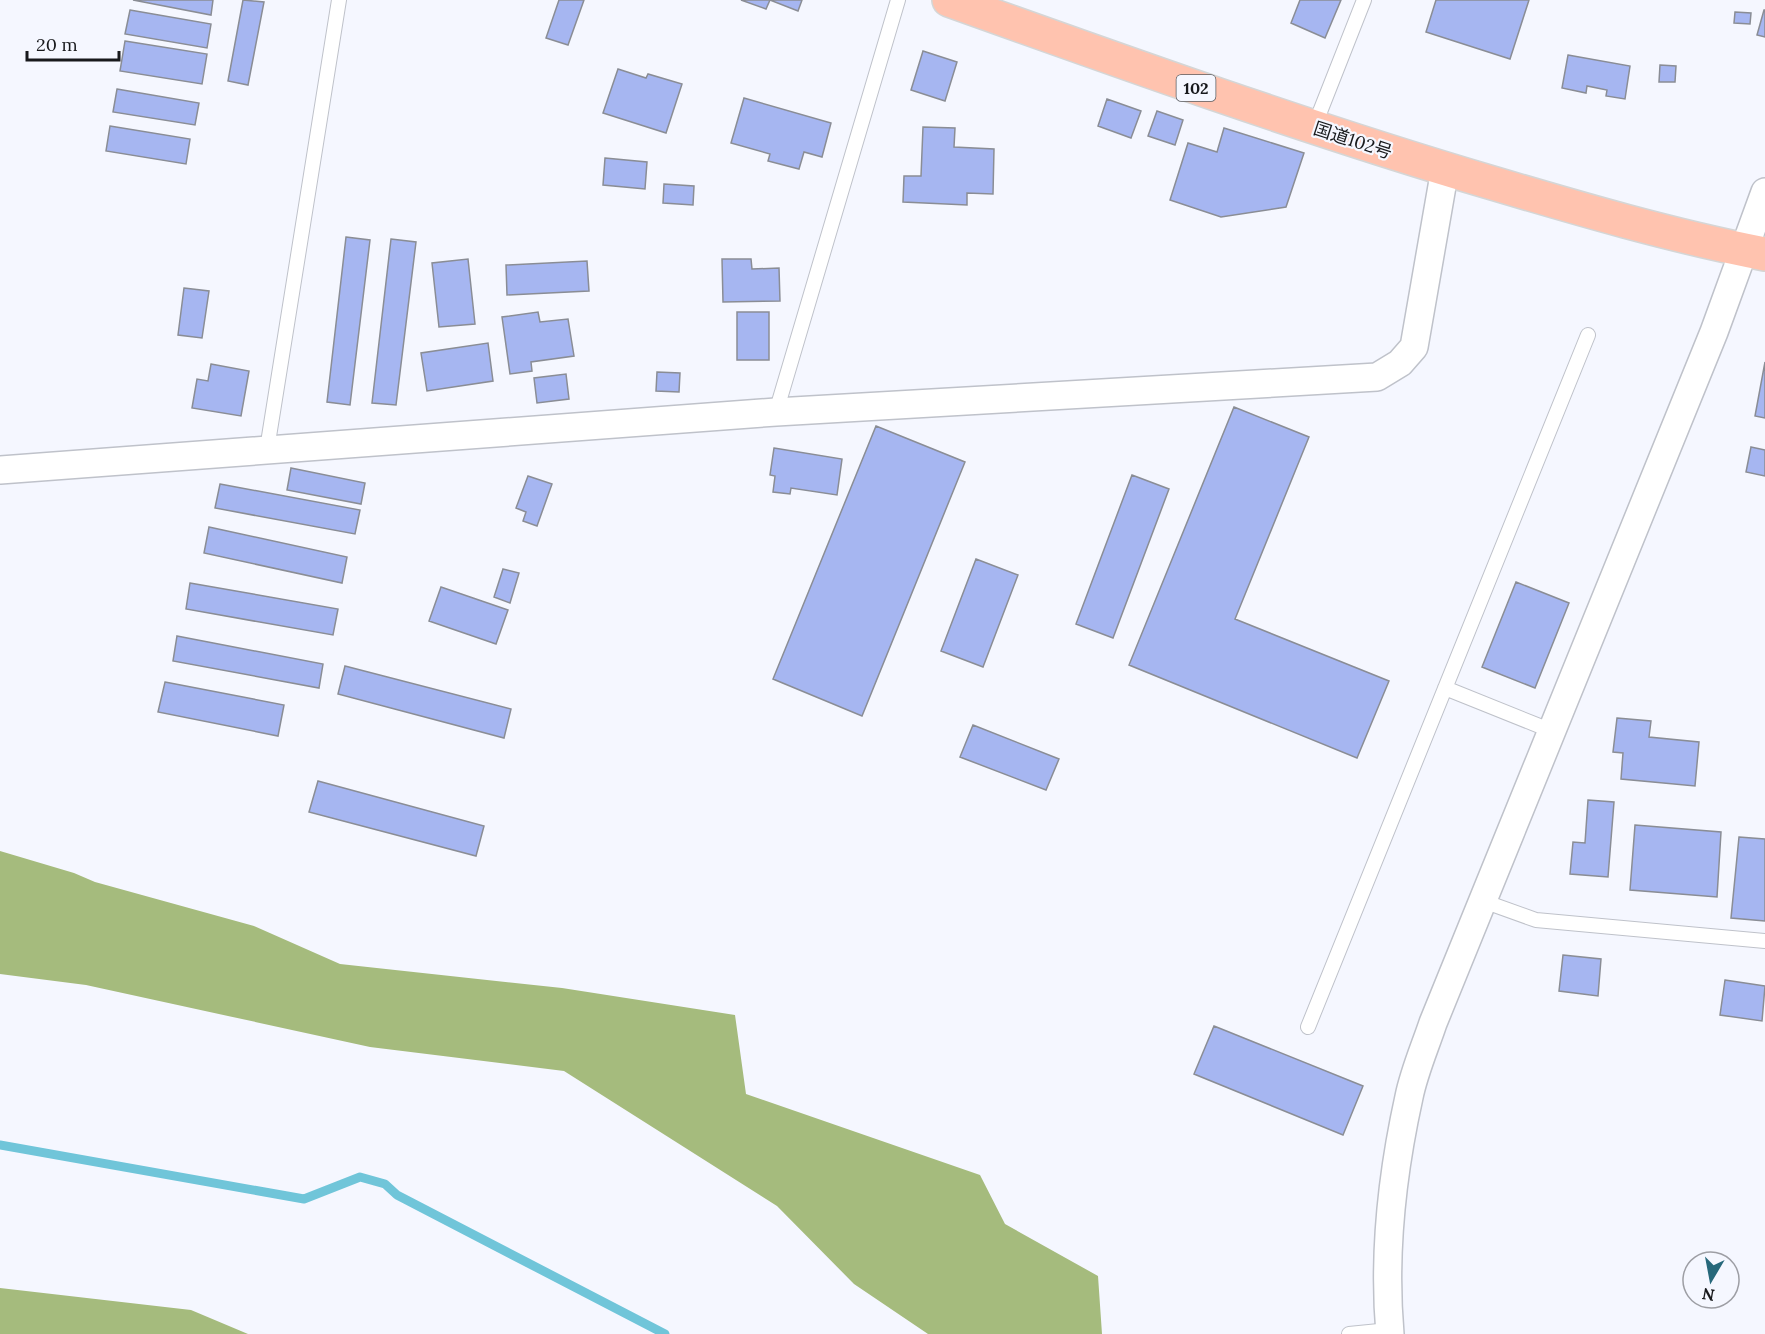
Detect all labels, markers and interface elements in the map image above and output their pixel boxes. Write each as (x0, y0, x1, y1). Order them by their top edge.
scale bar (27, 24, 118, 62)
text: 20 m (36, 33, 78, 56)
road number: 102 (1176, 75, 1216, 101)
street label: 国道102号 (1311, 117, 1395, 163)
north arrow (1681, 1250, 1741, 1310)
text: N (1701, 1284, 1716, 1306)

